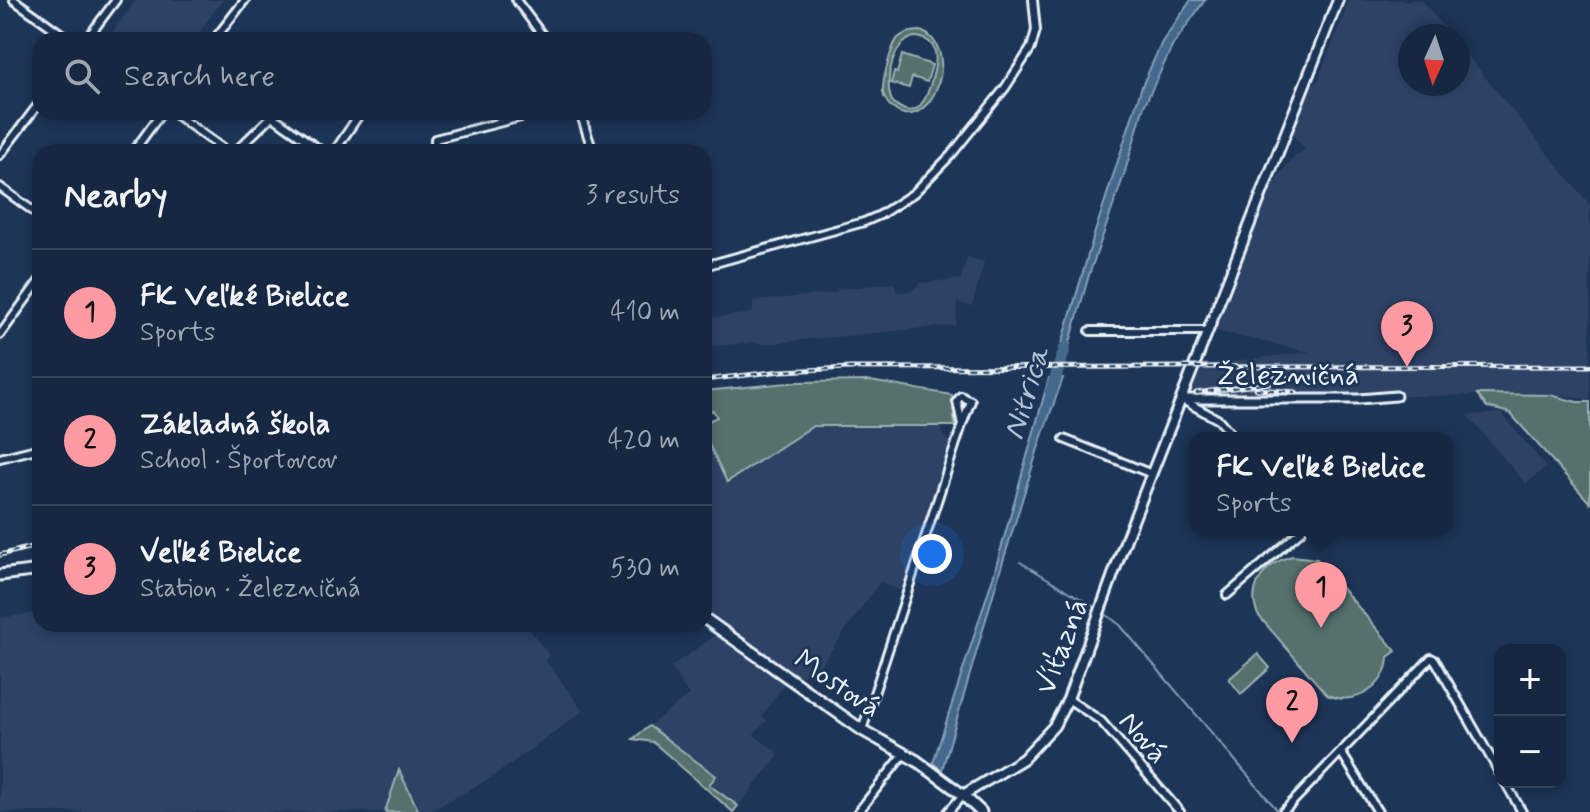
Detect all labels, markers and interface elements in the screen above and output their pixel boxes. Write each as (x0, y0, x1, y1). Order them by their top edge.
north arrow (1398, 24, 1470, 96)
search box (32, 32, 712, 120)
icon: search (60, 54, 104, 98)
text: Search here (124, 57, 275, 96)
text: Nearby (64, 174, 168, 219)
text: 3 results (586, 179, 680, 213)
text: FK Veľké Bielice (140, 277, 349, 316)
text: 1 (84, 296, 96, 330)
text: 410 m (610, 296, 680, 330)
pin: 3 (1381, 301, 1433, 367)
text: Sports (140, 316, 215, 350)
water label: Nitrica (993, 340, 1061, 445)
street label: Železničná (1217, 356, 1359, 395)
text: Základná škola (140, 405, 331, 444)
text: 2 (84, 424, 96, 458)
text: 420 m (608, 424, 680, 458)
popup (1189, 432, 1453, 536)
text: School · Športovcov (140, 444, 338, 478)
text: FK Veľké Bielice (1216, 448, 1426, 487)
text: Sports (1216, 487, 1292, 521)
text: Veľké Bielice (140, 533, 302, 572)
your location (912, 534, 952, 574)
text: 3 (84, 552, 96, 586)
text: 530 m (610, 552, 680, 586)
pin: 1 (1295, 562, 1347, 628)
text: Station · Železničná (140, 572, 361, 606)
street label: Víťazná (1026, 593, 1098, 700)
street label: Mostová (786, 641, 888, 728)
map controls (1494, 644, 1566, 788)
button: + (1494, 644, 1566, 716)
pin: 2 (1266, 677, 1318, 743)
street label: Nová (1109, 703, 1177, 773)
button: − (1494, 716, 1566, 788)

